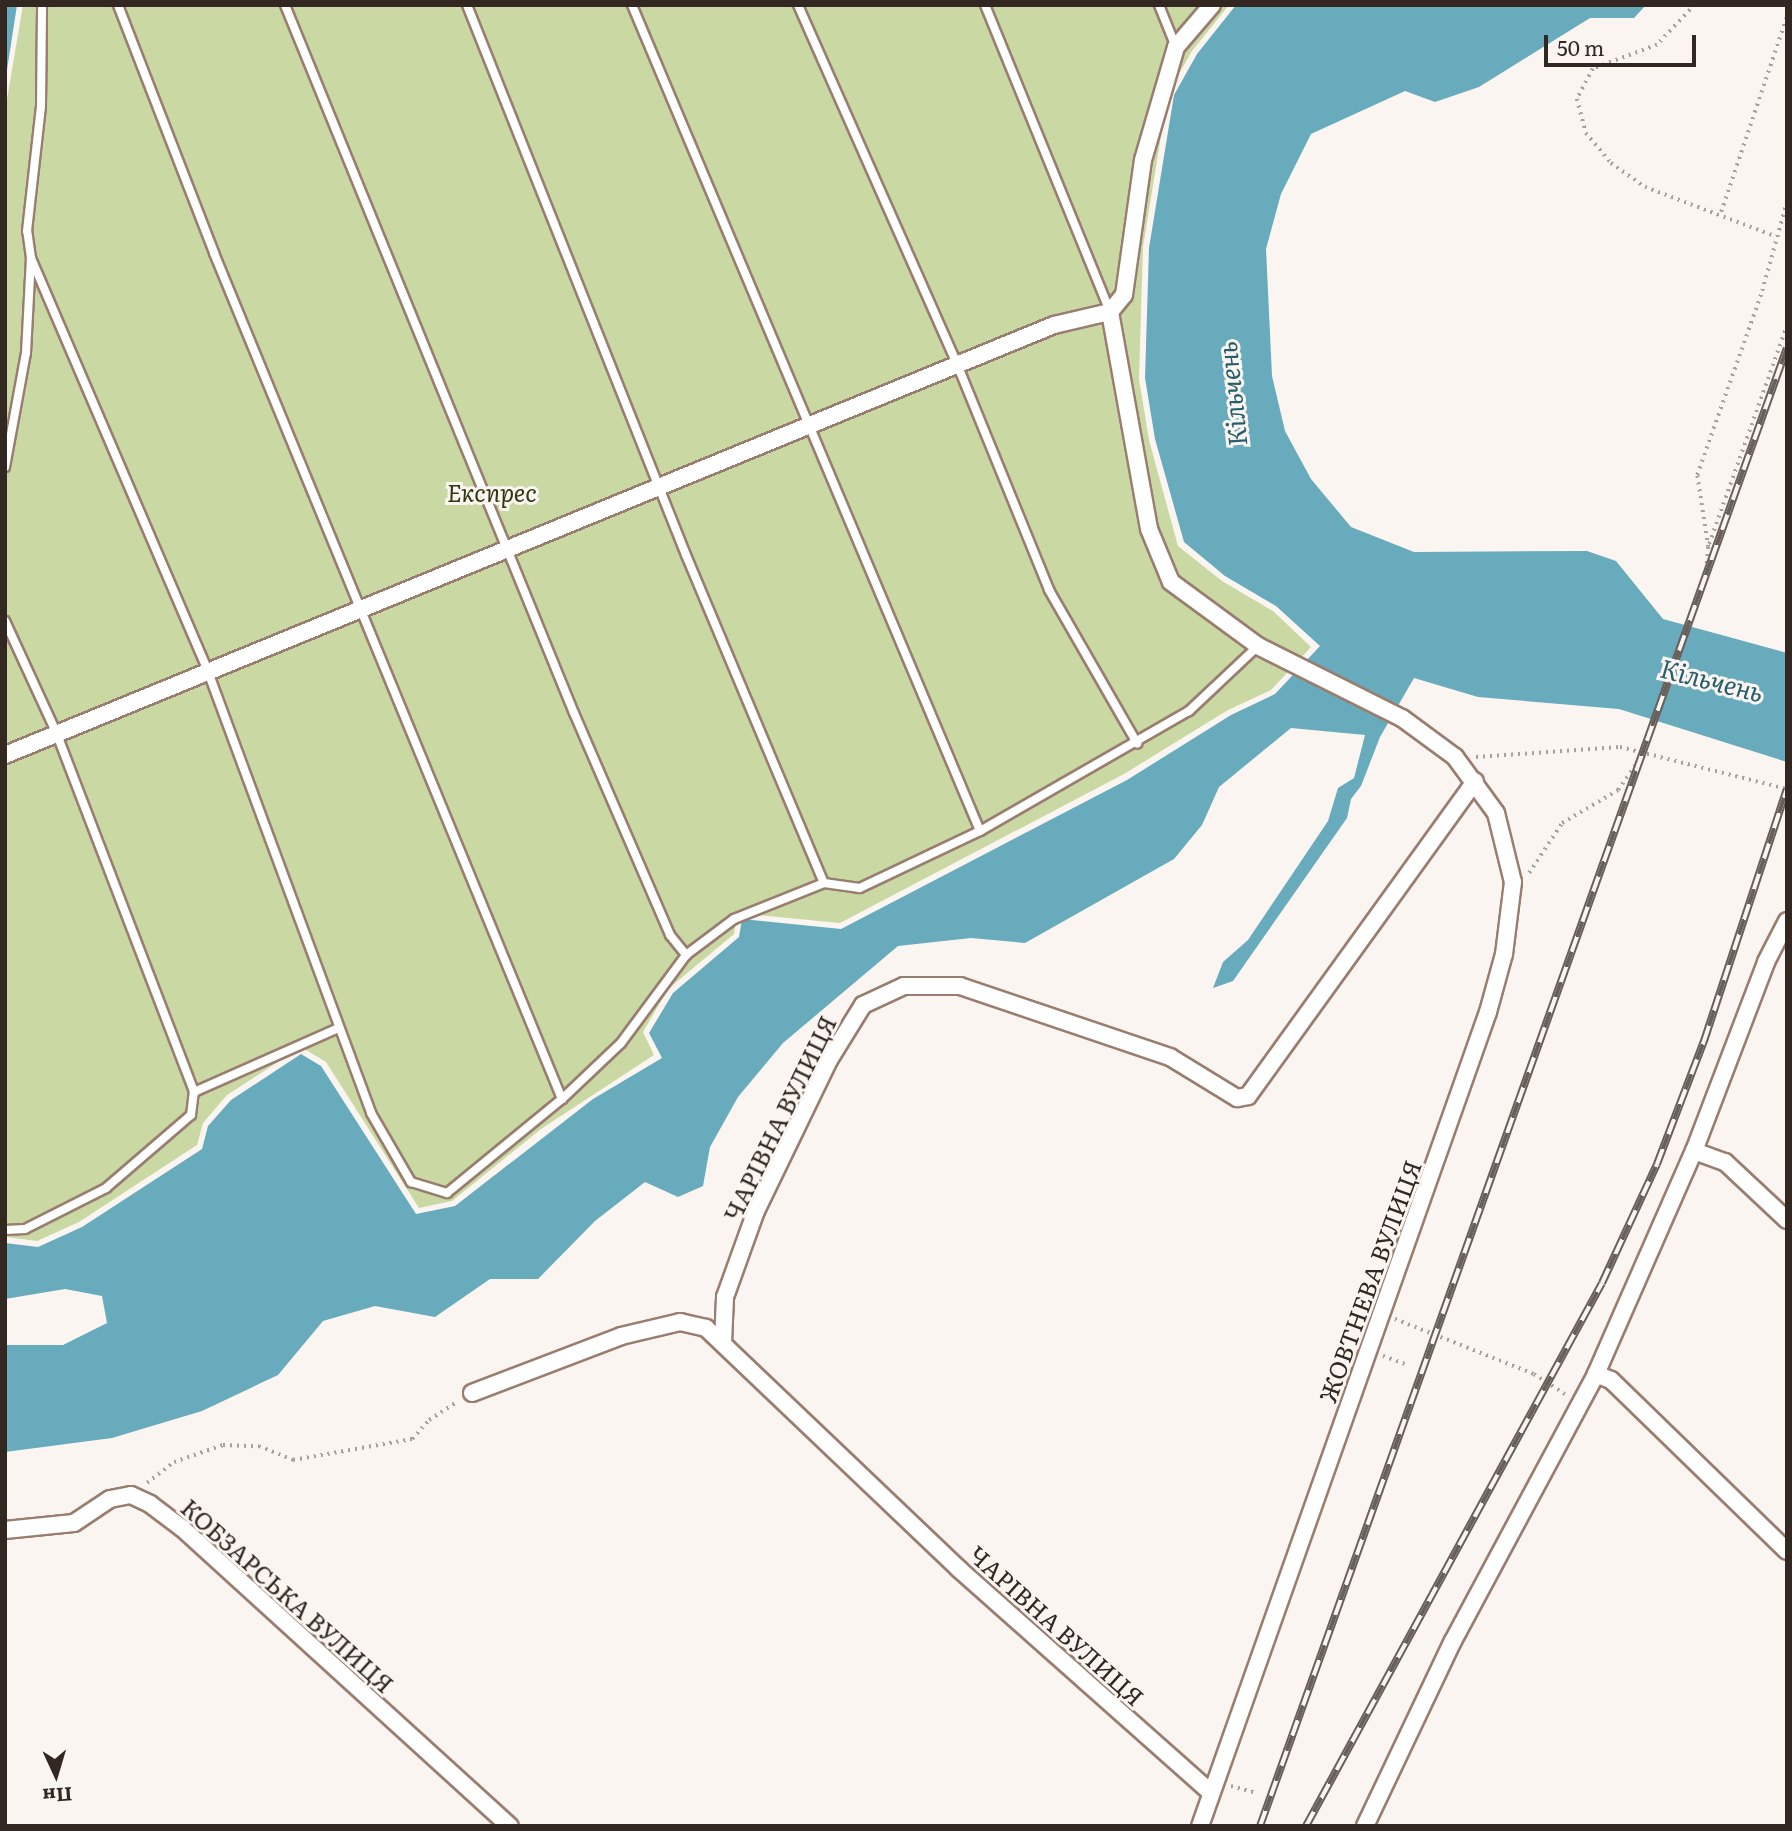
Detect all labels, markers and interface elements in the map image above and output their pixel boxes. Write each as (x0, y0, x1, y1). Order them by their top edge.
scale bar (1547, 21, 1699, 65)
text: 50 m (1557, 31, 1604, 62)
water label: Кільчень (1210, 340, 1252, 448)
park label: Експрес (447, 478, 537, 506)
water label: Кільчень (1657, 651, 1767, 707)
street label: ЧАРІВНА ВУЛИЦЯ (717, 1011, 841, 1225)
street label: ЖОВТНЕВА ВУЛИЦЯ (1312, 1156, 1426, 1406)
street label: КОБЗАРСЬКА ВУЛИЦЯ (176, 1492, 400, 1698)
street label: ЧАРІВНА ВУЛИЦЯ (964, 1539, 1150, 1711)
north arrow (21, 1740, 91, 1810)
text: Пн (42, 1781, 73, 1811)

